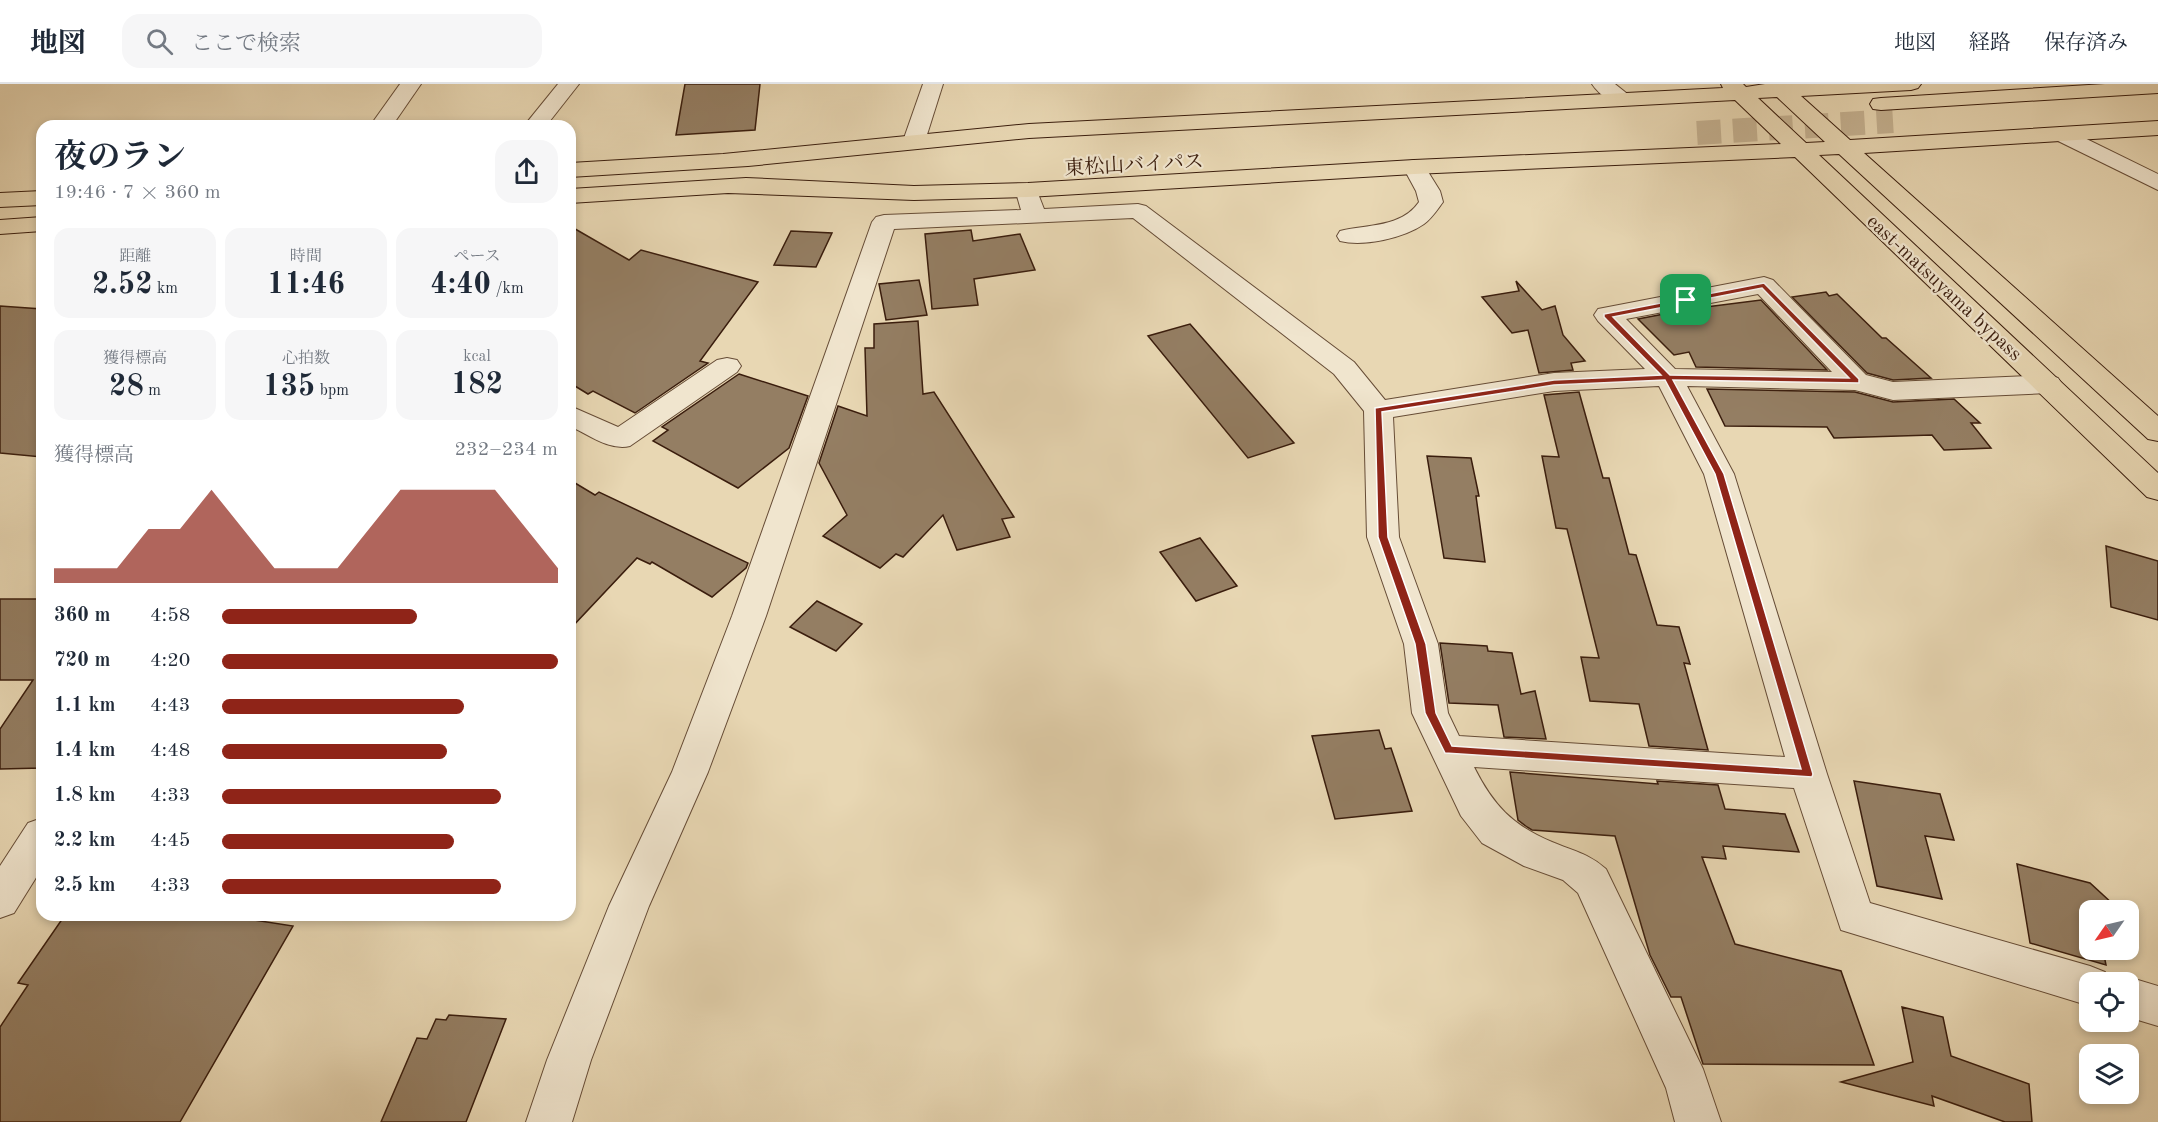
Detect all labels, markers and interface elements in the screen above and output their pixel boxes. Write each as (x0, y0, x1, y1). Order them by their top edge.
search box (122, 14, 542, 68)
icon: search (143, 25, 176, 58)
text: 地図 (30, 31, 86, 59)
text: ここで検索 (191, 33, 301, 55)
text: 地図 (1894, 33, 1936, 54)
text: 経路 (1969, 33, 2011, 54)
text: 保存済み (2044, 33, 2128, 54)
button: share (495, 140, 558, 203)
text: 夜のラン (54, 142, 186, 175)
street label: 東松山バイパス (1064, 150, 1204, 180)
text: 19:46 · 7 × 360 m (54, 183, 221, 203)
street label: east-matsuyama bypass (1862, 212, 2025, 365)
text: 距離 (119, 249, 151, 265)
text: 時間 (290, 249, 322, 265)
text: ペース (453, 249, 501, 265)
text: 2.52 (92, 270, 153, 300)
text: 11:46 (267, 270, 345, 300)
text: 4:40 (430, 270, 491, 300)
pin (1660, 274, 1711, 325)
text: km (153, 281, 178, 297)
text: /km (491, 281, 524, 297)
icon: arrive (1669, 283, 1702, 316)
text: kcal (463, 349, 491, 365)
text: 獲得標高 (103, 351, 167, 367)
text: 心拍数 (282, 351, 330, 367)
text: 182 (451, 370, 503, 400)
text: 28 (109, 372, 144, 402)
text: 135 (263, 372, 315, 402)
text: m (144, 383, 161, 399)
text: bpm (315, 383, 349, 399)
text: 232–234 m (455, 440, 558, 460)
text: 獲得標高 (54, 446, 134, 466)
text: 360 m (54, 606, 110, 626)
text: 4:58 (150, 606, 190, 626)
text: 720 m (54, 651, 110, 671)
text: 4:20 (150, 651, 190, 671)
text: 1.1 km (54, 696, 116, 716)
text: 4:43 (150, 696, 190, 716)
text: 1.4 km (54, 741, 116, 761)
text: 4:48 (150, 741, 190, 761)
text: 1.8 km (54, 786, 116, 806)
text: 4:33 (150, 786, 190, 806)
text: 2.2 km (54, 831, 116, 851)
text: 4:45 (150, 831, 190, 851)
text: 2.5 km (54, 876, 116, 896)
text: 4:33 (150, 876, 190, 896)
north arrow (2079, 900, 2139, 960)
map controls (2079, 900, 2139, 1104)
button: locate (2079, 972, 2139, 1032)
button: layers (2079, 1044, 2139, 1104)

